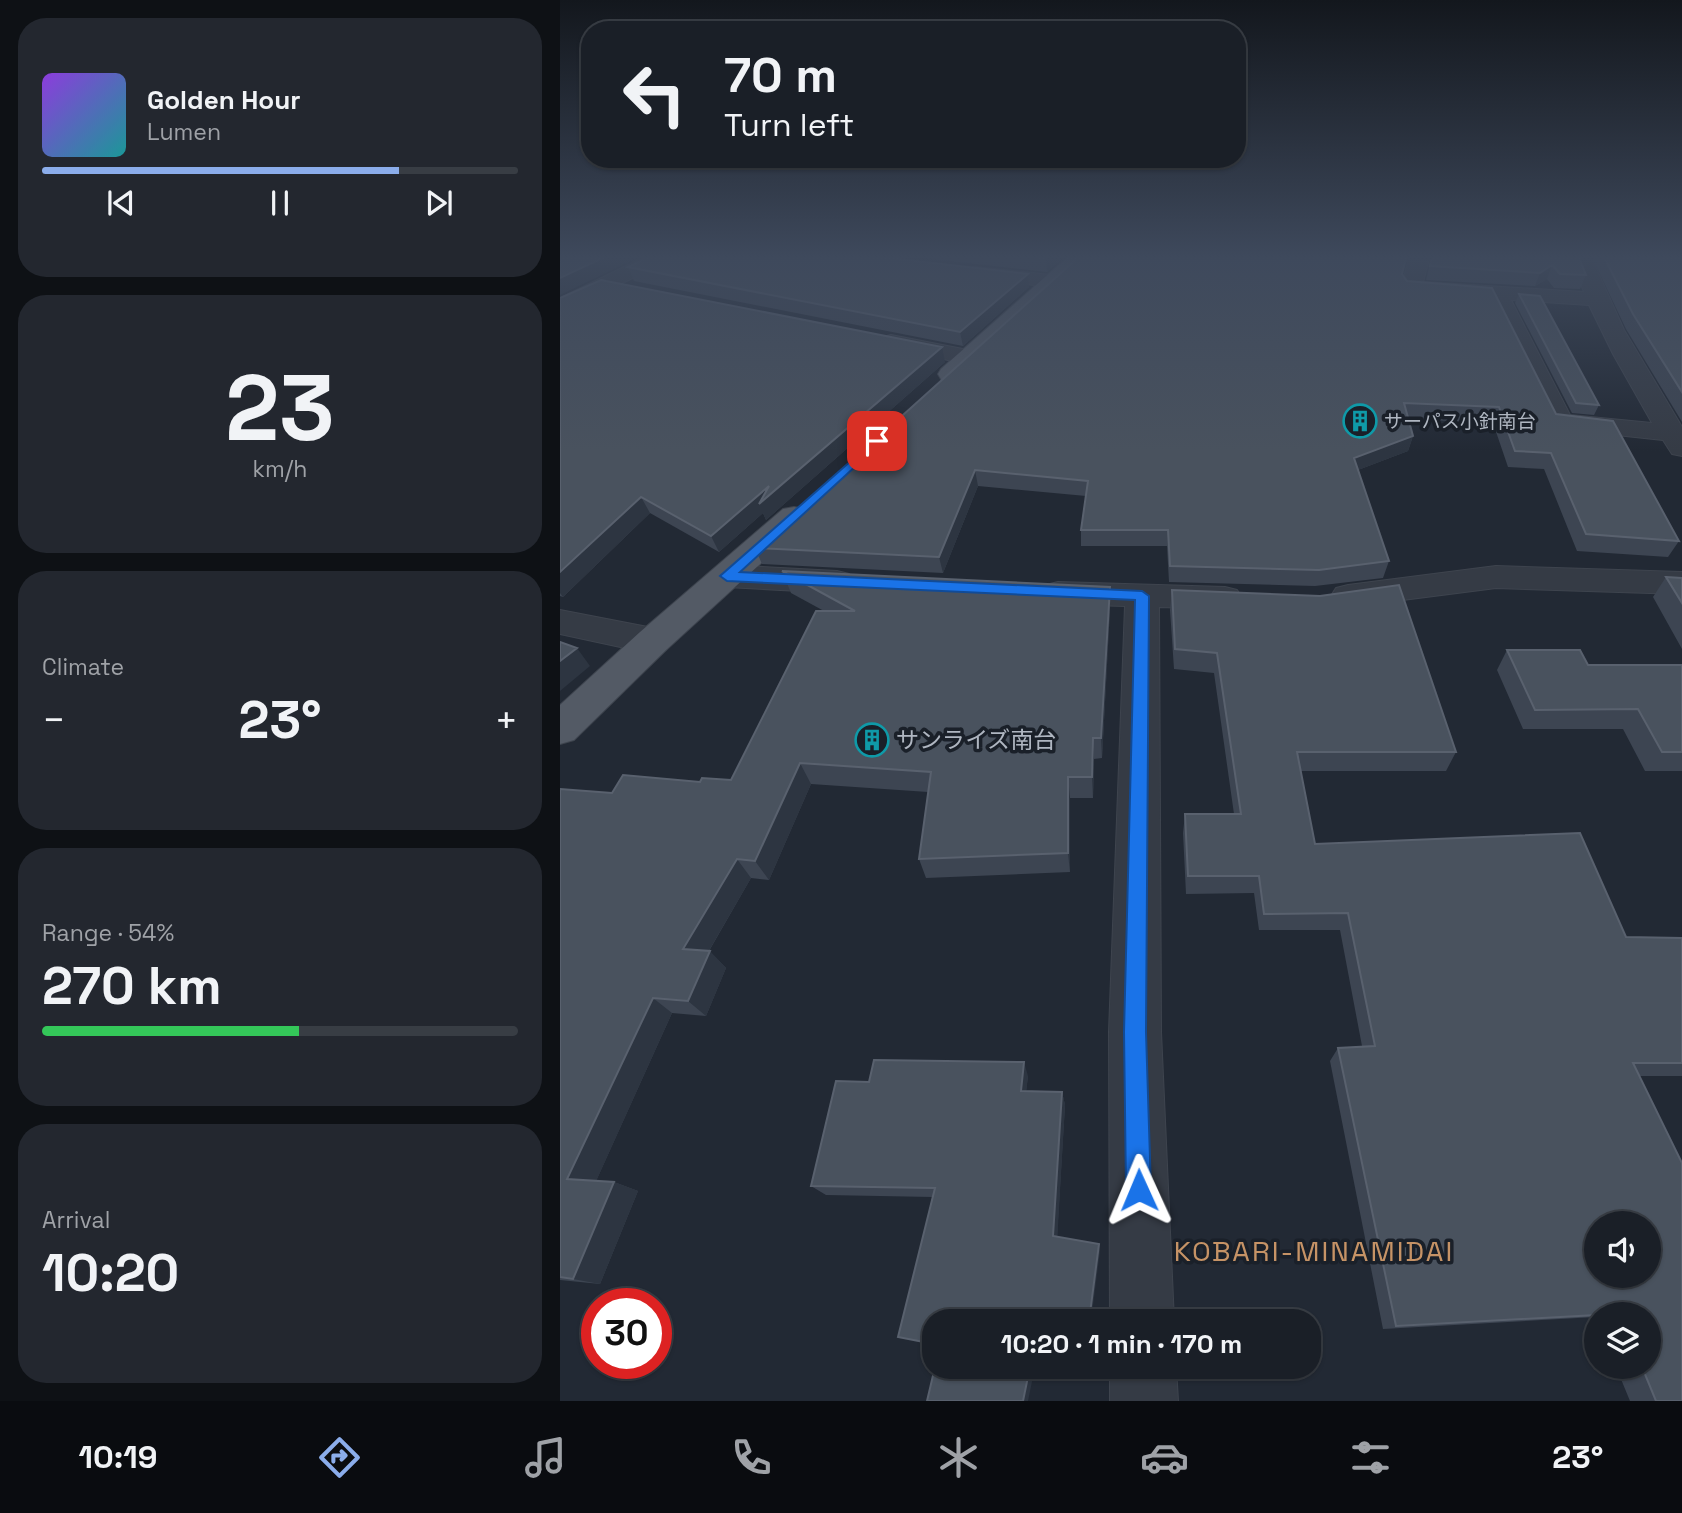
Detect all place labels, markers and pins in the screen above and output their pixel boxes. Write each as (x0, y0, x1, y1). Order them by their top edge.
building icon: サーパス小針南台 (1341, 402, 1379, 440)
place label: サーパス小針南台 (1384, 409, 1536, 434)
pin (847, 411, 907, 471)
building icon: サンライズ南台 (853, 721, 891, 759)
place label: サンライズ南台 (896, 725, 1056, 755)

